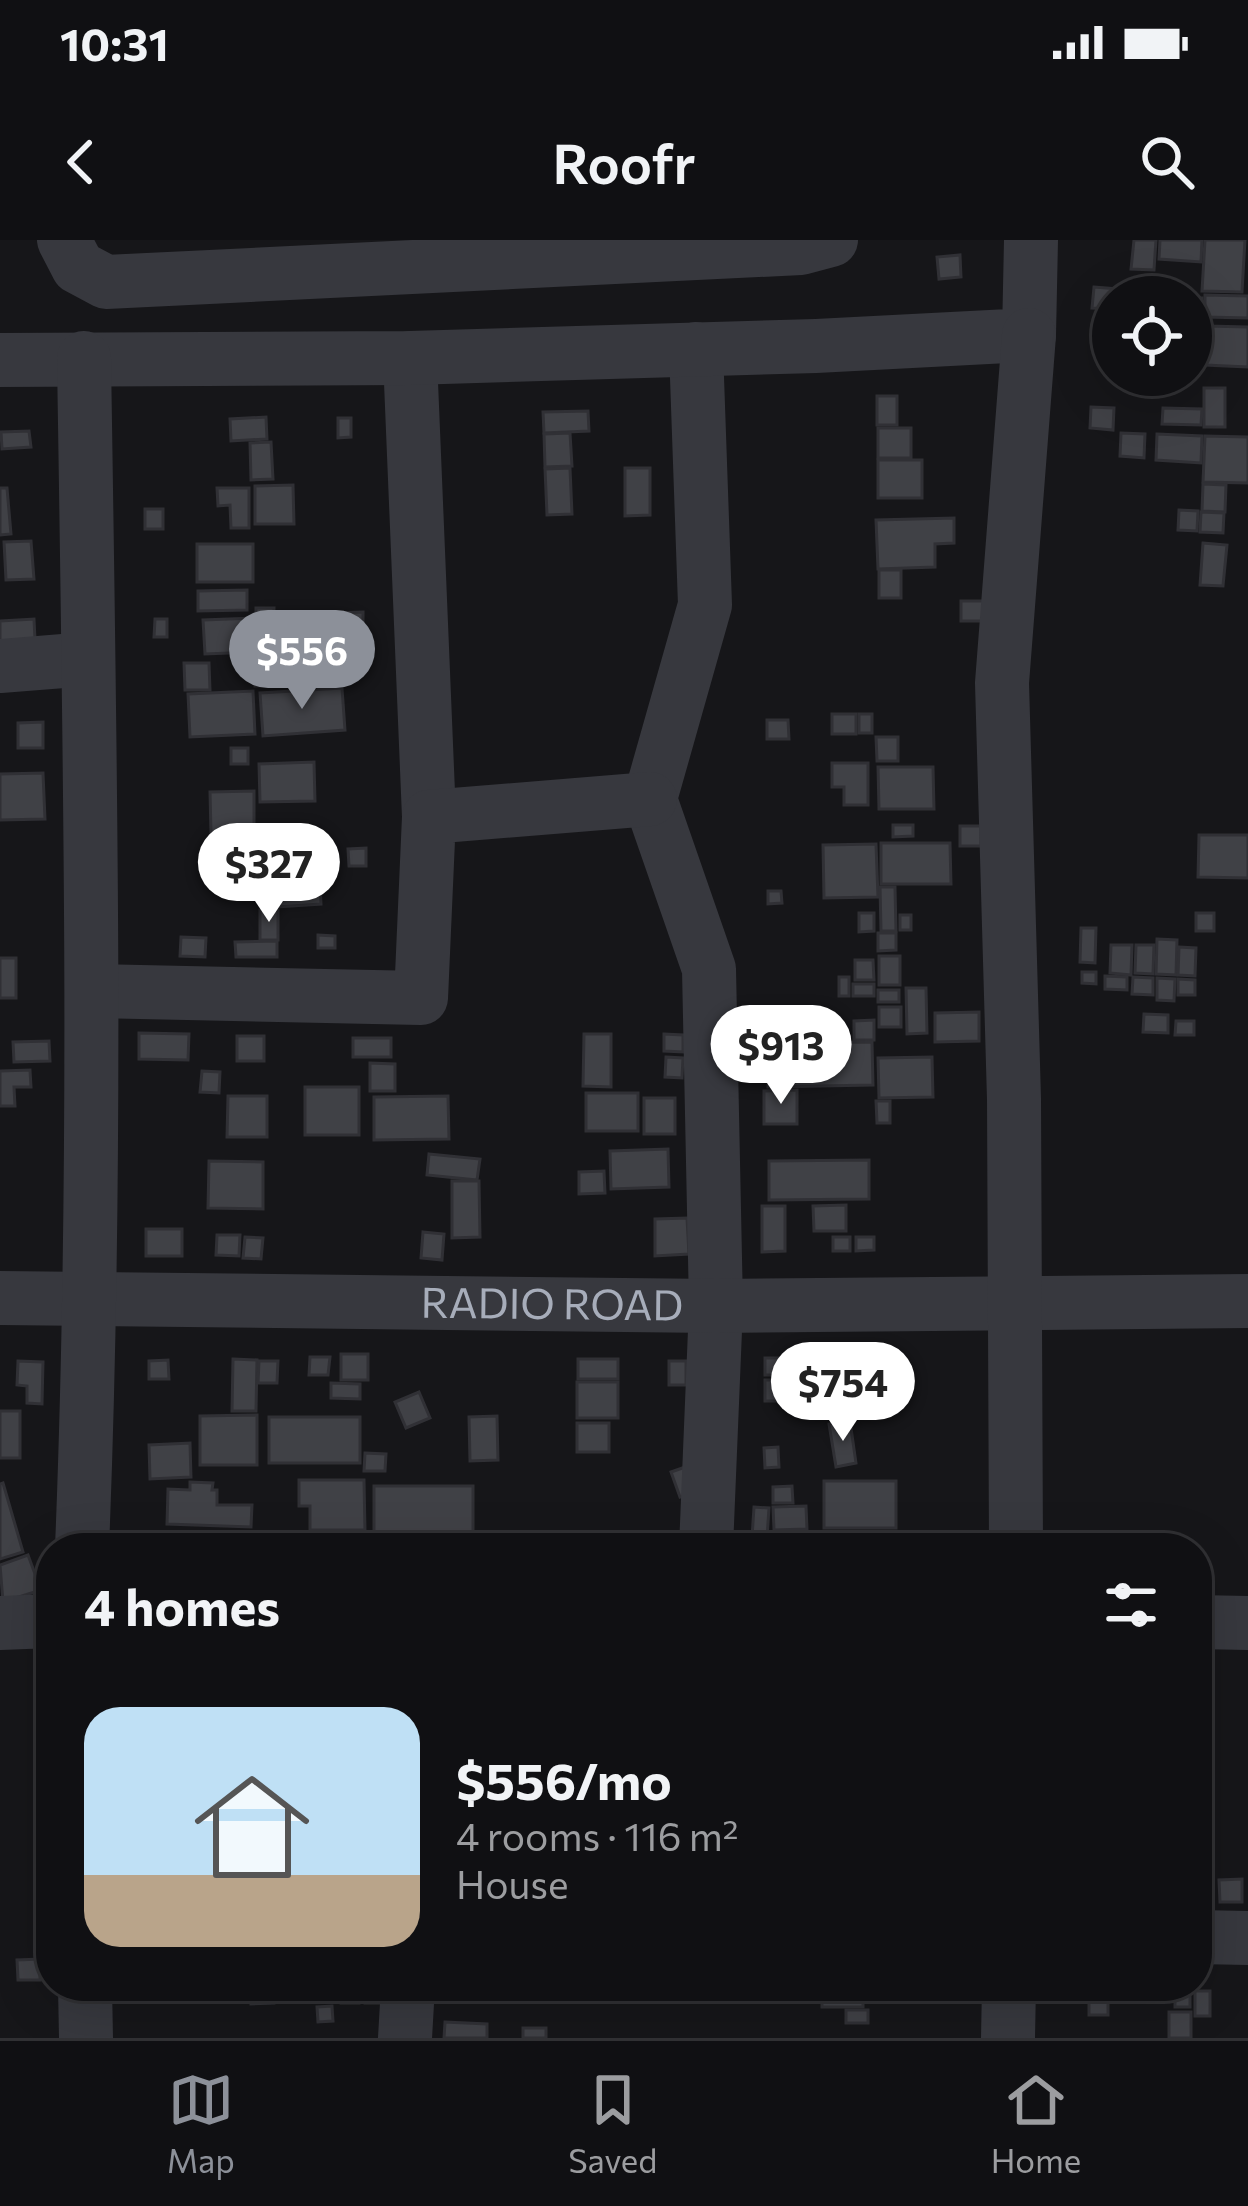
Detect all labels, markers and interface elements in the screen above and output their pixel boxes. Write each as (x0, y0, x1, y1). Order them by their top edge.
text: 10:31 (60, 15, 169, 70)
icon: back (48, 129, 114, 195)
text: Roofr (552, 129, 696, 195)
icon: search (1134, 129, 1200, 195)
map controls (1092, 276, 1212, 396)
button: locate (1092, 276, 1212, 396)
pin: $556 (231, 610, 373, 712)
text: $556 (256, 625, 348, 673)
pin: $327 (198, 823, 340, 925)
text: $327 (225, 838, 313, 886)
pin: $913 (710, 1005, 852, 1107)
text: $913 (738, 1020, 824, 1068)
street label: RADIO ROAD (420, 1275, 684, 1330)
pin: $754 (772, 1342, 914, 1444)
text: $754 (798, 1357, 888, 1405)
icon: filters (1098, 1572, 1164, 1638)
text: 4 homes (84, 1574, 280, 1637)
text: $556/mo (456, 1748, 672, 1811)
icon: home (180, 1755, 324, 1899)
text: 4 rooms · 116 m² (456, 1811, 739, 1859)
text: House (456, 1859, 569, 1907)
tab: Map (167, 2067, 235, 2180)
tab: Saved (568, 2067, 657, 2180)
tab: Home (991, 2067, 1081, 2180)

